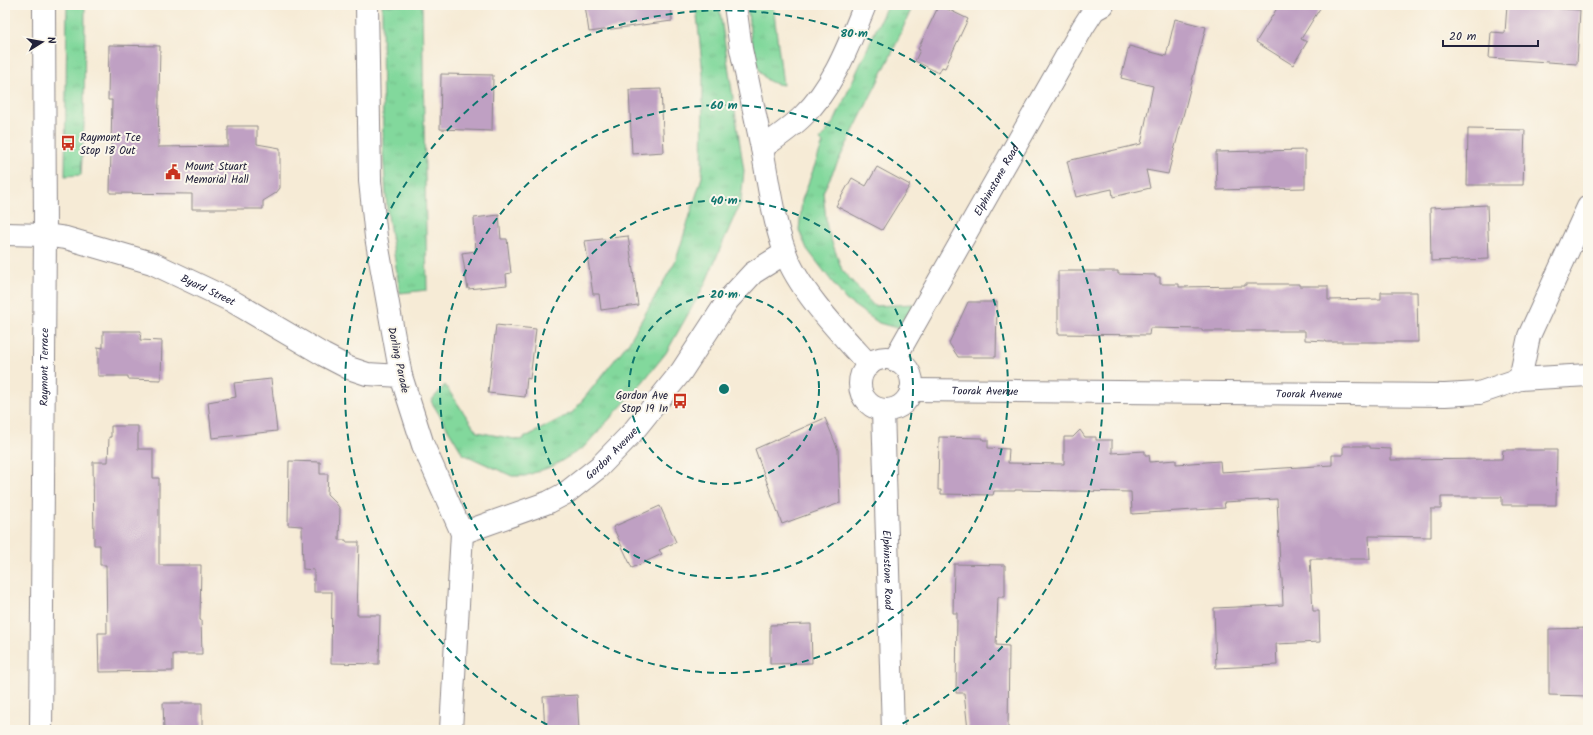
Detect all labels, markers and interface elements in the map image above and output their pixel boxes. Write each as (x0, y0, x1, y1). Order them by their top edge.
north arrow (22, 22, 62, 62)
scale bar (1443, 22, 1538, 48)
text: 80 m (840, 24, 868, 43)
text: 20 m (1449, 27, 1477, 46)
text: N (41, 35, 60, 45)
text: 60 m (710, 96, 738, 115)
place label: Raymont Tce Stop 18 Out (80, 129, 141, 160)
bus stop icon: Raymont Tce Stop 18 Out (59, 134, 77, 152)
street label: Elphinstone Road (969, 141, 1025, 220)
place label: Mount Stuart Memorial Hall (185, 158, 249, 189)
public building icon: Mount Stuart Memorial Hall (164, 163, 182, 181)
text: 40 m (710, 191, 738, 210)
street label: Byard Street (177, 270, 239, 312)
text: 20 m (710, 285, 738, 304)
street label: Darling Parade (382, 326, 414, 395)
street label: Raymont Terrace (36, 328, 54, 406)
centre of rings (717, 382, 731, 396)
street label: Toorak Avenue (952, 382, 1018, 401)
street label: Toorak Avenue (1276, 385, 1342, 404)
place label: Gordon Ave Stop 19 In (616, 387, 668, 418)
bus stop icon: Gordon Ave Stop 19 In (671, 392, 689, 410)
street label: Gordon Avenue (582, 424, 643, 485)
street label: Elphinstone Road (877, 530, 897, 611)

